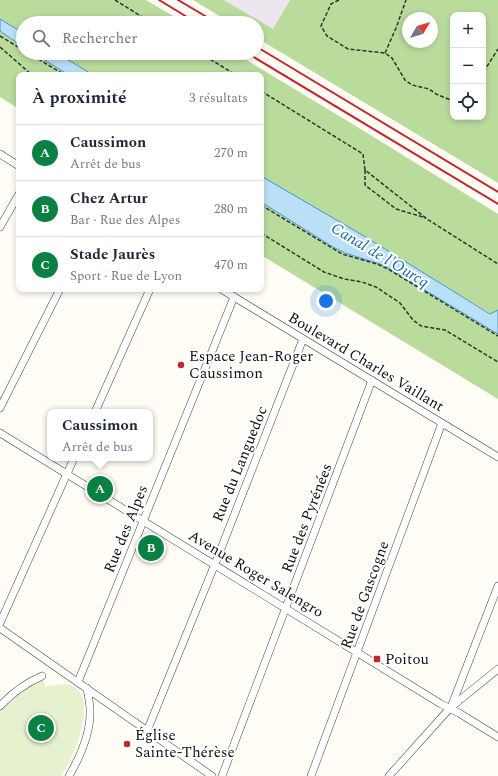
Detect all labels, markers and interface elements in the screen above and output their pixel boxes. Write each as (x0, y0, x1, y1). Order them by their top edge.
north arrow (402, 12, 438, 48)
map controls (450, 12, 486, 120)
button: + (450, 12, 486, 48)
search box (16, 16, 264, 60)
icon: search (30, 27, 52, 49)
text: Rechercher (62, 27, 137, 50)
button: − (450, 48, 486, 84)
button: locate (450, 84, 486, 120)
text: À proximité (32, 85, 127, 111)
text: 3 résultats (189, 88, 248, 108)
text: Caussimon (70, 131, 146, 154)
text: A (40, 143, 50, 163)
text: 270 m (214, 143, 248, 163)
text: Arrêt de bus (70, 154, 141, 174)
text: Chez Artur (70, 187, 148, 210)
text: B (40, 199, 50, 219)
text: 280 m (214, 199, 248, 219)
text: Bar · Rue des Alpes (70, 210, 180, 230)
water label: Canal de l'Ourcq (326, 216, 434, 294)
text: Stade Jaurès (70, 243, 155, 266)
text: C (40, 255, 50, 275)
text: 470 m (214, 255, 248, 275)
text: Sport · Rue de Lyon (70, 266, 182, 286)
your location (316, 291, 336, 311)
street label: Boulevard Charles Vaillant (284, 306, 448, 418)
place label: Espace Jean-Roger Caussimon (189, 345, 313, 385)
marker: Espace Jean-Roger Caussimon (176, 360, 186, 370)
street label: Rue du Languedoc (206, 403, 274, 525)
popup (47, 409, 153, 461)
text: Caussimon (62, 414, 138, 437)
text: Arrêt de bus (62, 437, 133, 457)
street label: Rue des Pyrénées (276, 460, 338, 576)
pin: A (87, 474, 113, 504)
street label: Rue des Alpes (100, 482, 152, 576)
street label: Avenue Roger Salengro (184, 524, 328, 624)
pin: B (138, 533, 164, 563)
street label: Rue de Gascogne (335, 538, 395, 652)
place label: Poitou (385, 648, 429, 671)
marker: Poitou (372, 654, 382, 664)
pin: C (28, 713, 54, 743)
place label: Église Sainte-Thérèse (135, 724, 235, 764)
marker: Église Sainte-Thérèse (122, 739, 132, 749)

